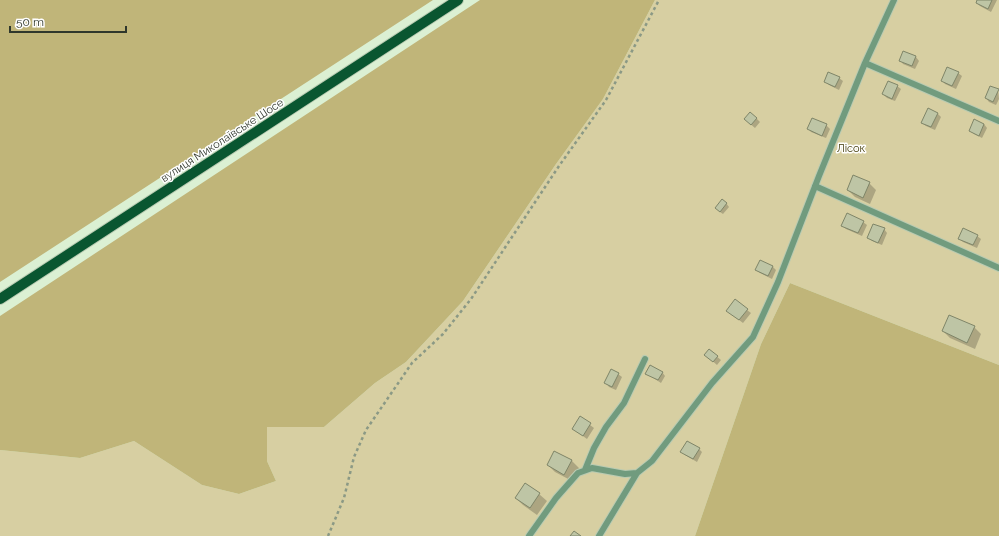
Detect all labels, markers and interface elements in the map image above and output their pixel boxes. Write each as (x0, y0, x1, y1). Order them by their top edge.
scale bar (10, 8, 126, 34)
text: 50 m (16, 15, 44, 29)
street label: вулиця Миколаївське Шосе (158, 96, 287, 185)
park label: Лісок (837, 142, 866, 155)

